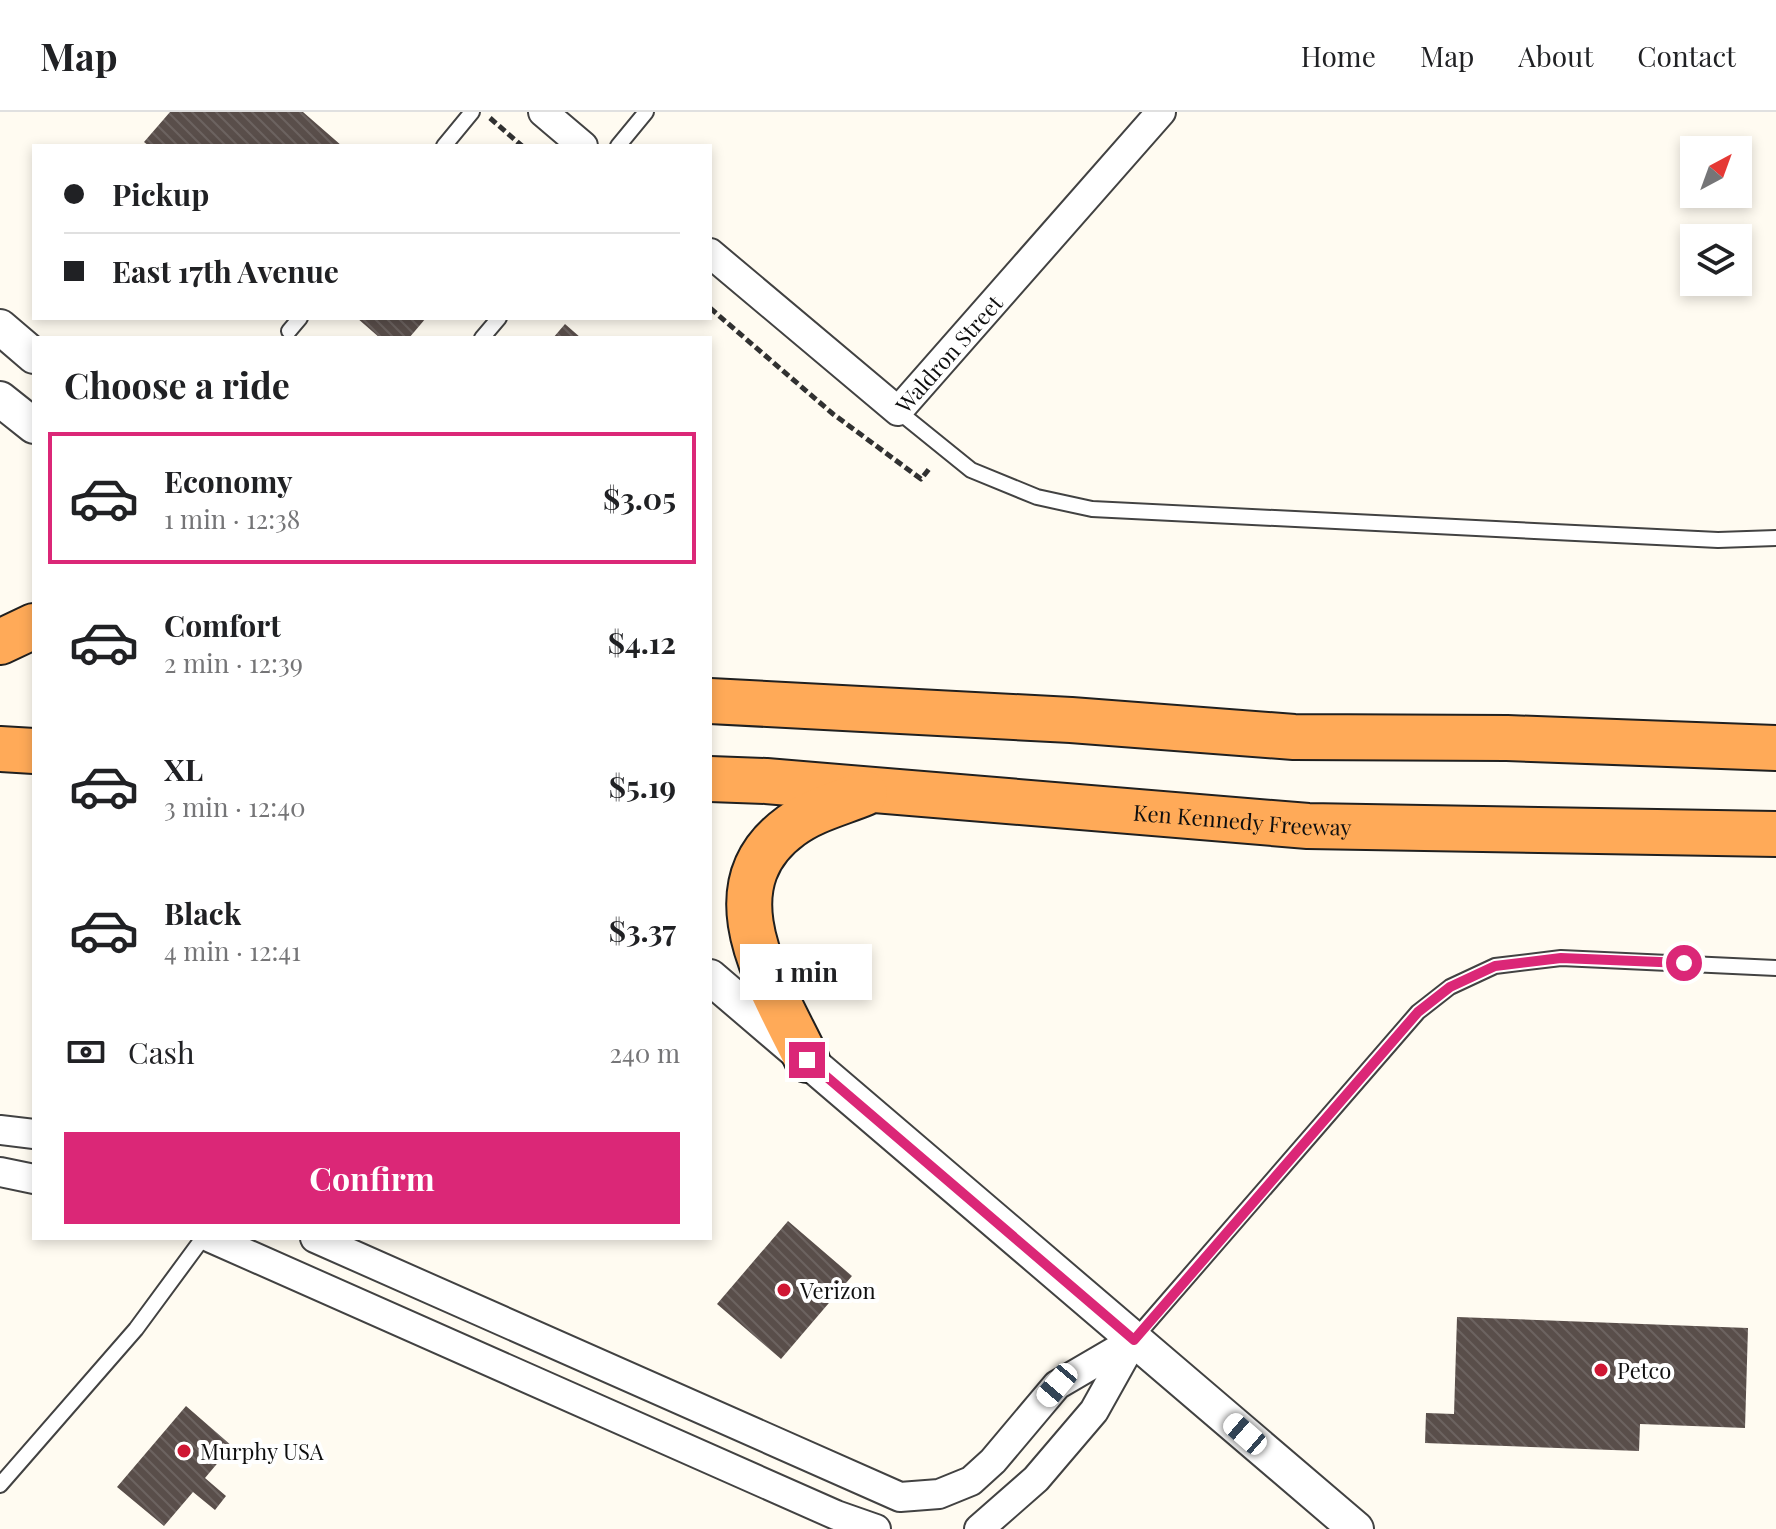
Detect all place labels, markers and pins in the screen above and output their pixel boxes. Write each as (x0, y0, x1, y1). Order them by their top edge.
place label: Verizon (799, 1275, 876, 1305)
marker: Verizon (775, 1281, 793, 1299)
place label: Petco (1617, 1355, 1671, 1385)
marker: Petco (1592, 1361, 1610, 1379)
place label: Murphy USA (200, 1436, 324, 1466)
marker: Murphy USA (175, 1442, 193, 1460)

